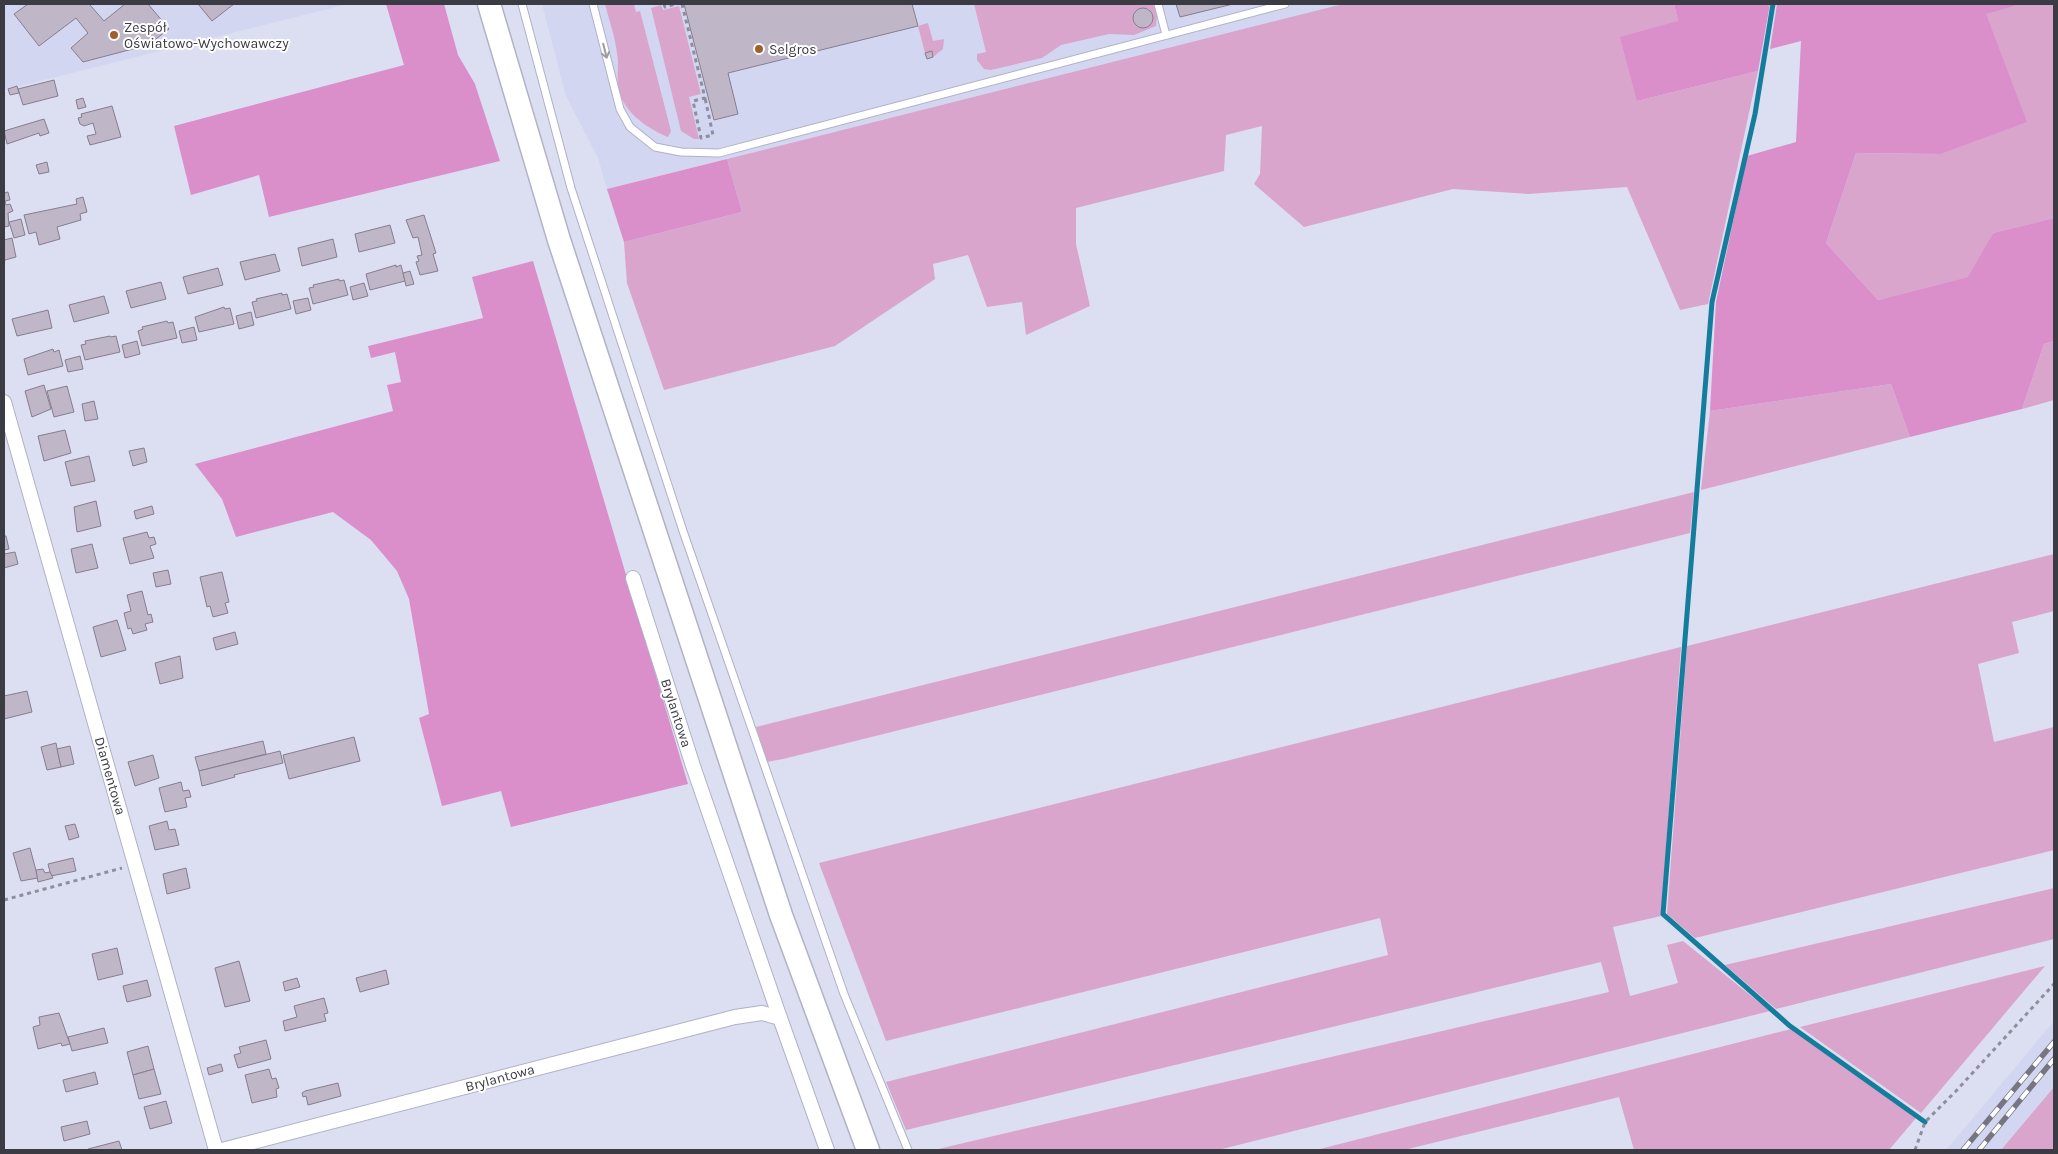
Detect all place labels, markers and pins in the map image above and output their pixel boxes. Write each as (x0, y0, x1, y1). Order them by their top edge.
place label: Zespół Oświatowo-Wychowawczy (124, 19, 289, 52)
marker: Zespół Oświatowo-Wychowawczy (108, 29, 120, 41)
place label: Selgros (769, 41, 817, 58)
marker: Selgros (753, 43, 765, 55)

